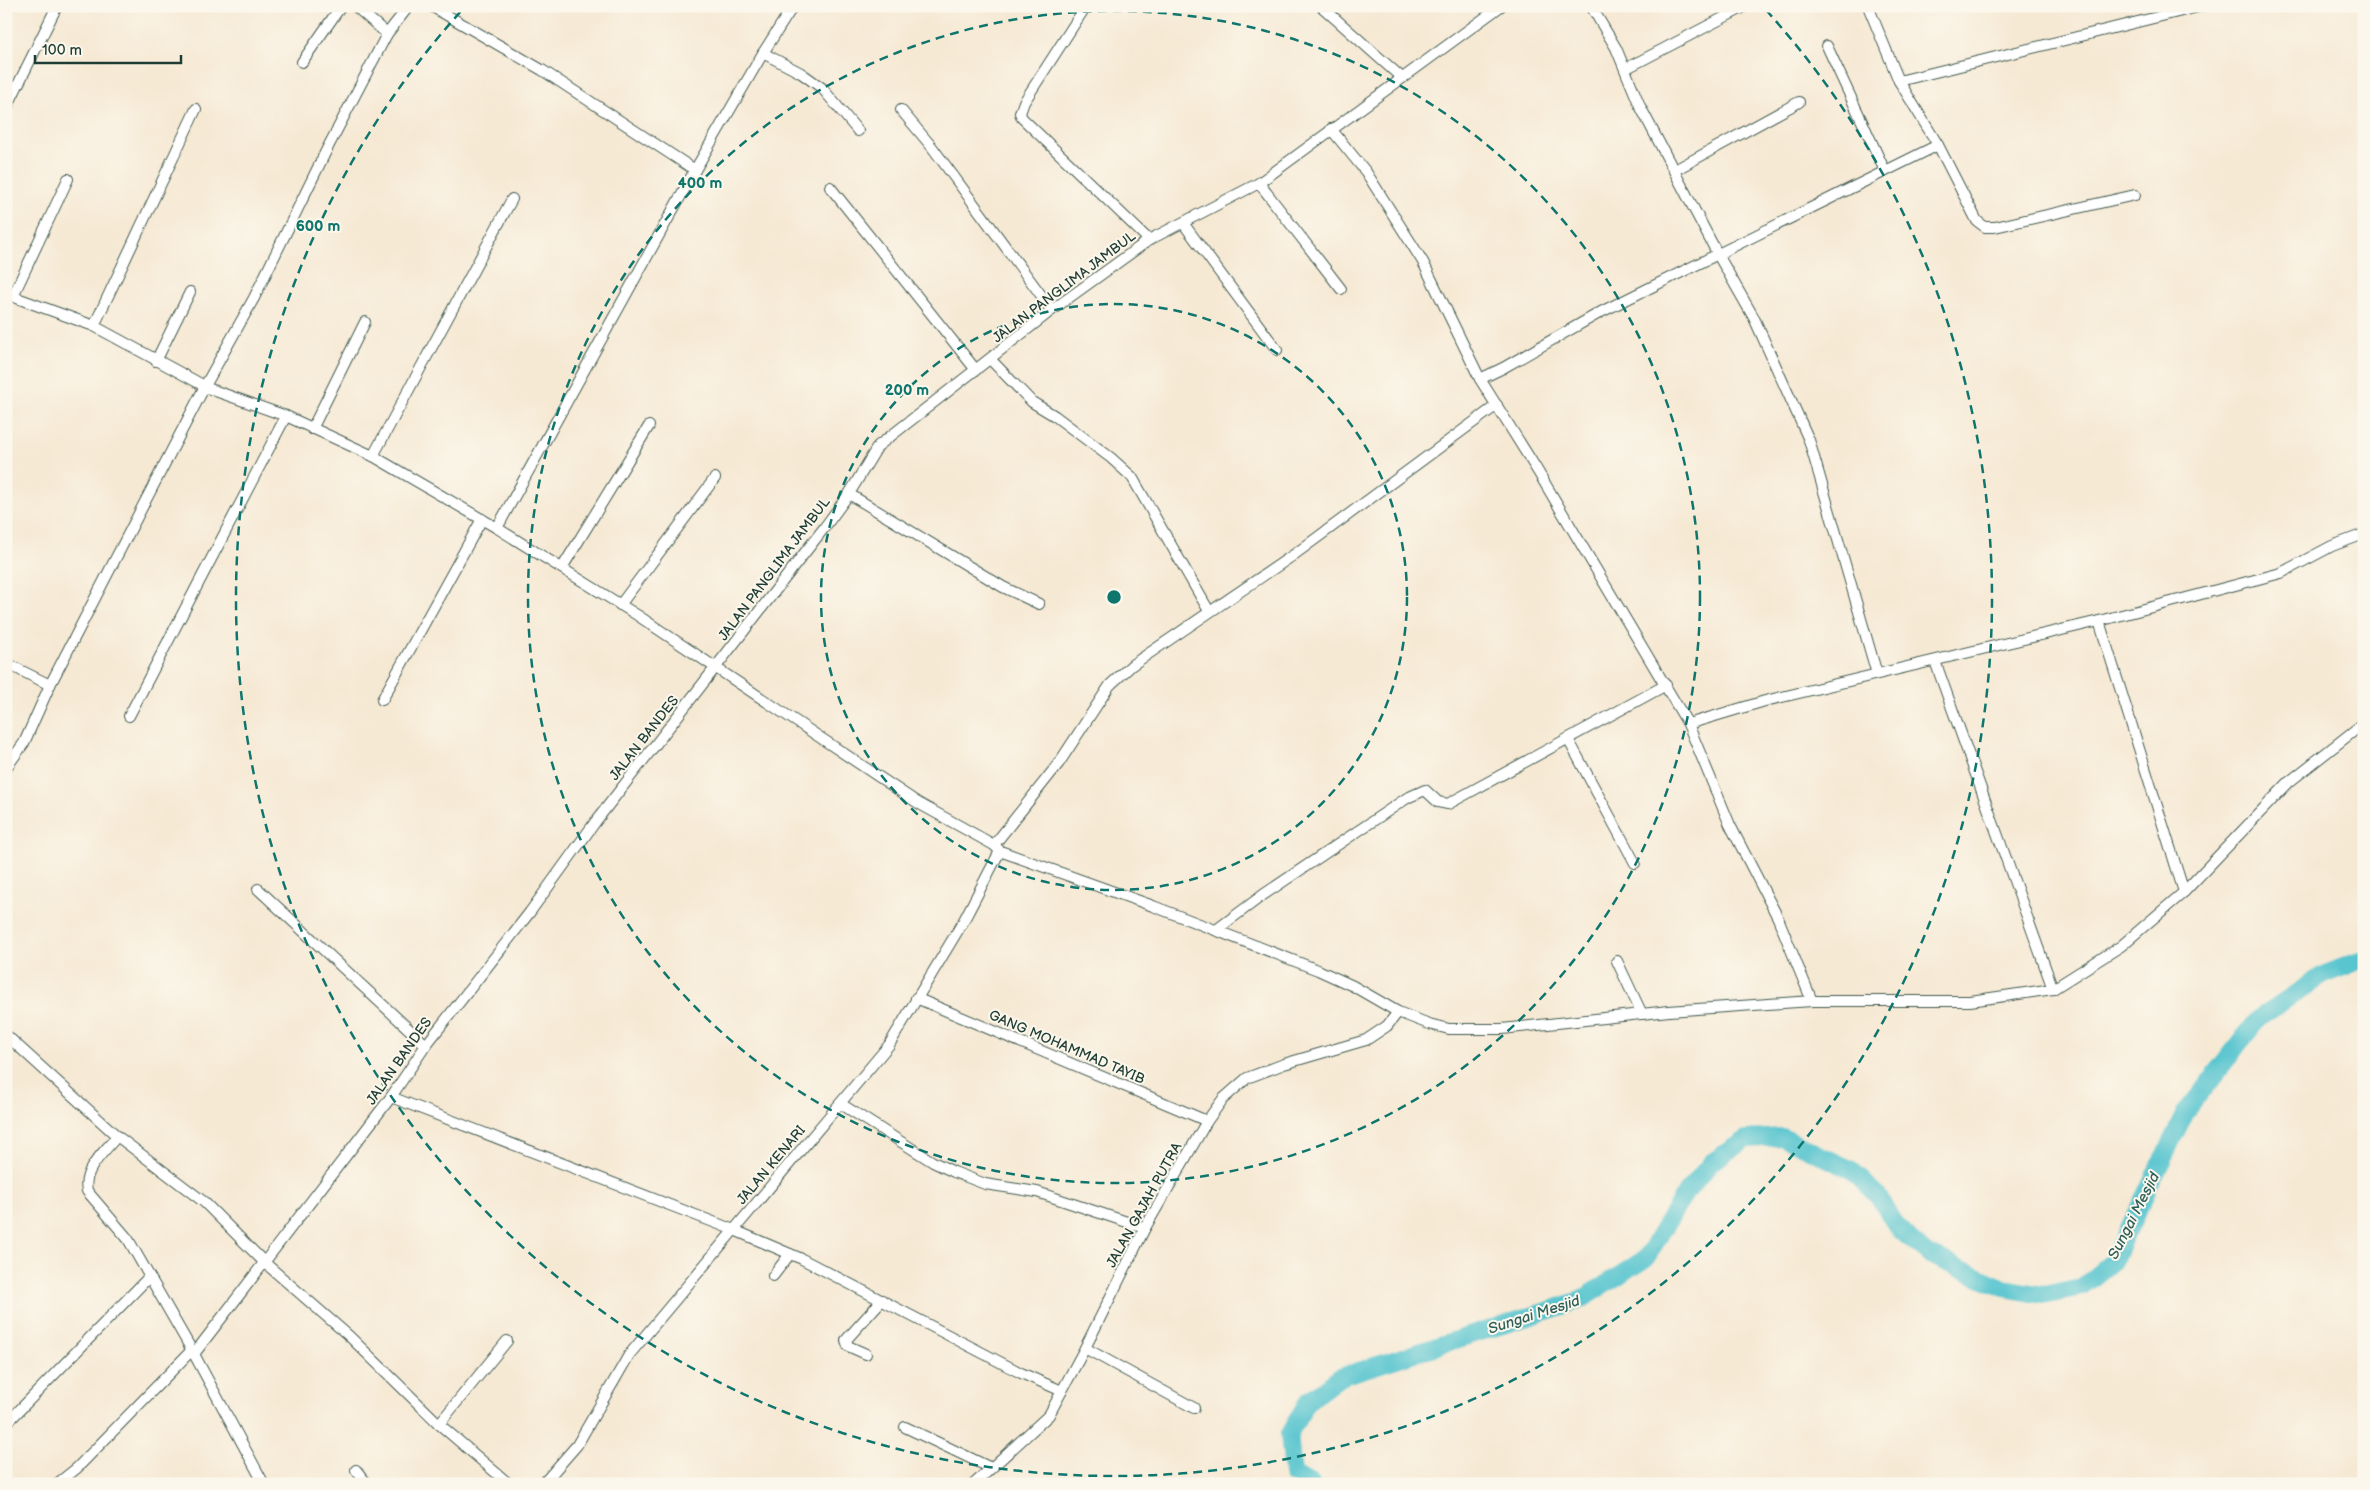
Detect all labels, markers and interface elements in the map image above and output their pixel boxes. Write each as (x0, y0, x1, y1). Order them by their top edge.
scale bar (35, 32, 181, 64)
text: 100 m (42, 41, 82, 60)
text: 400 m (678, 174, 722, 193)
text: 600 m (296, 217, 341, 236)
street label: JALAN PANGLIMA JAMBUL (989, 228, 1139, 346)
text: 200 m (885, 381, 929, 400)
street label: JALAN PANGLIMA JAMBUL (715, 494, 833, 644)
centre of rings (1105, 588, 1123, 606)
street label: JALAN BANDES (606, 692, 682, 784)
street label: GANG MOHAMMAD TAYIB (986, 1006, 1148, 1088)
street label: JALAN BANDES (363, 1014, 435, 1108)
street label: JALAN KENARI (733, 1122, 809, 1208)
street label: JALAN GAJAH PUTRA (1103, 1139, 1186, 1270)
water label: Sungai Mesjid (2104, 1169, 2164, 1263)
water label: Sungai Mesjid (1486, 1291, 1583, 1339)

